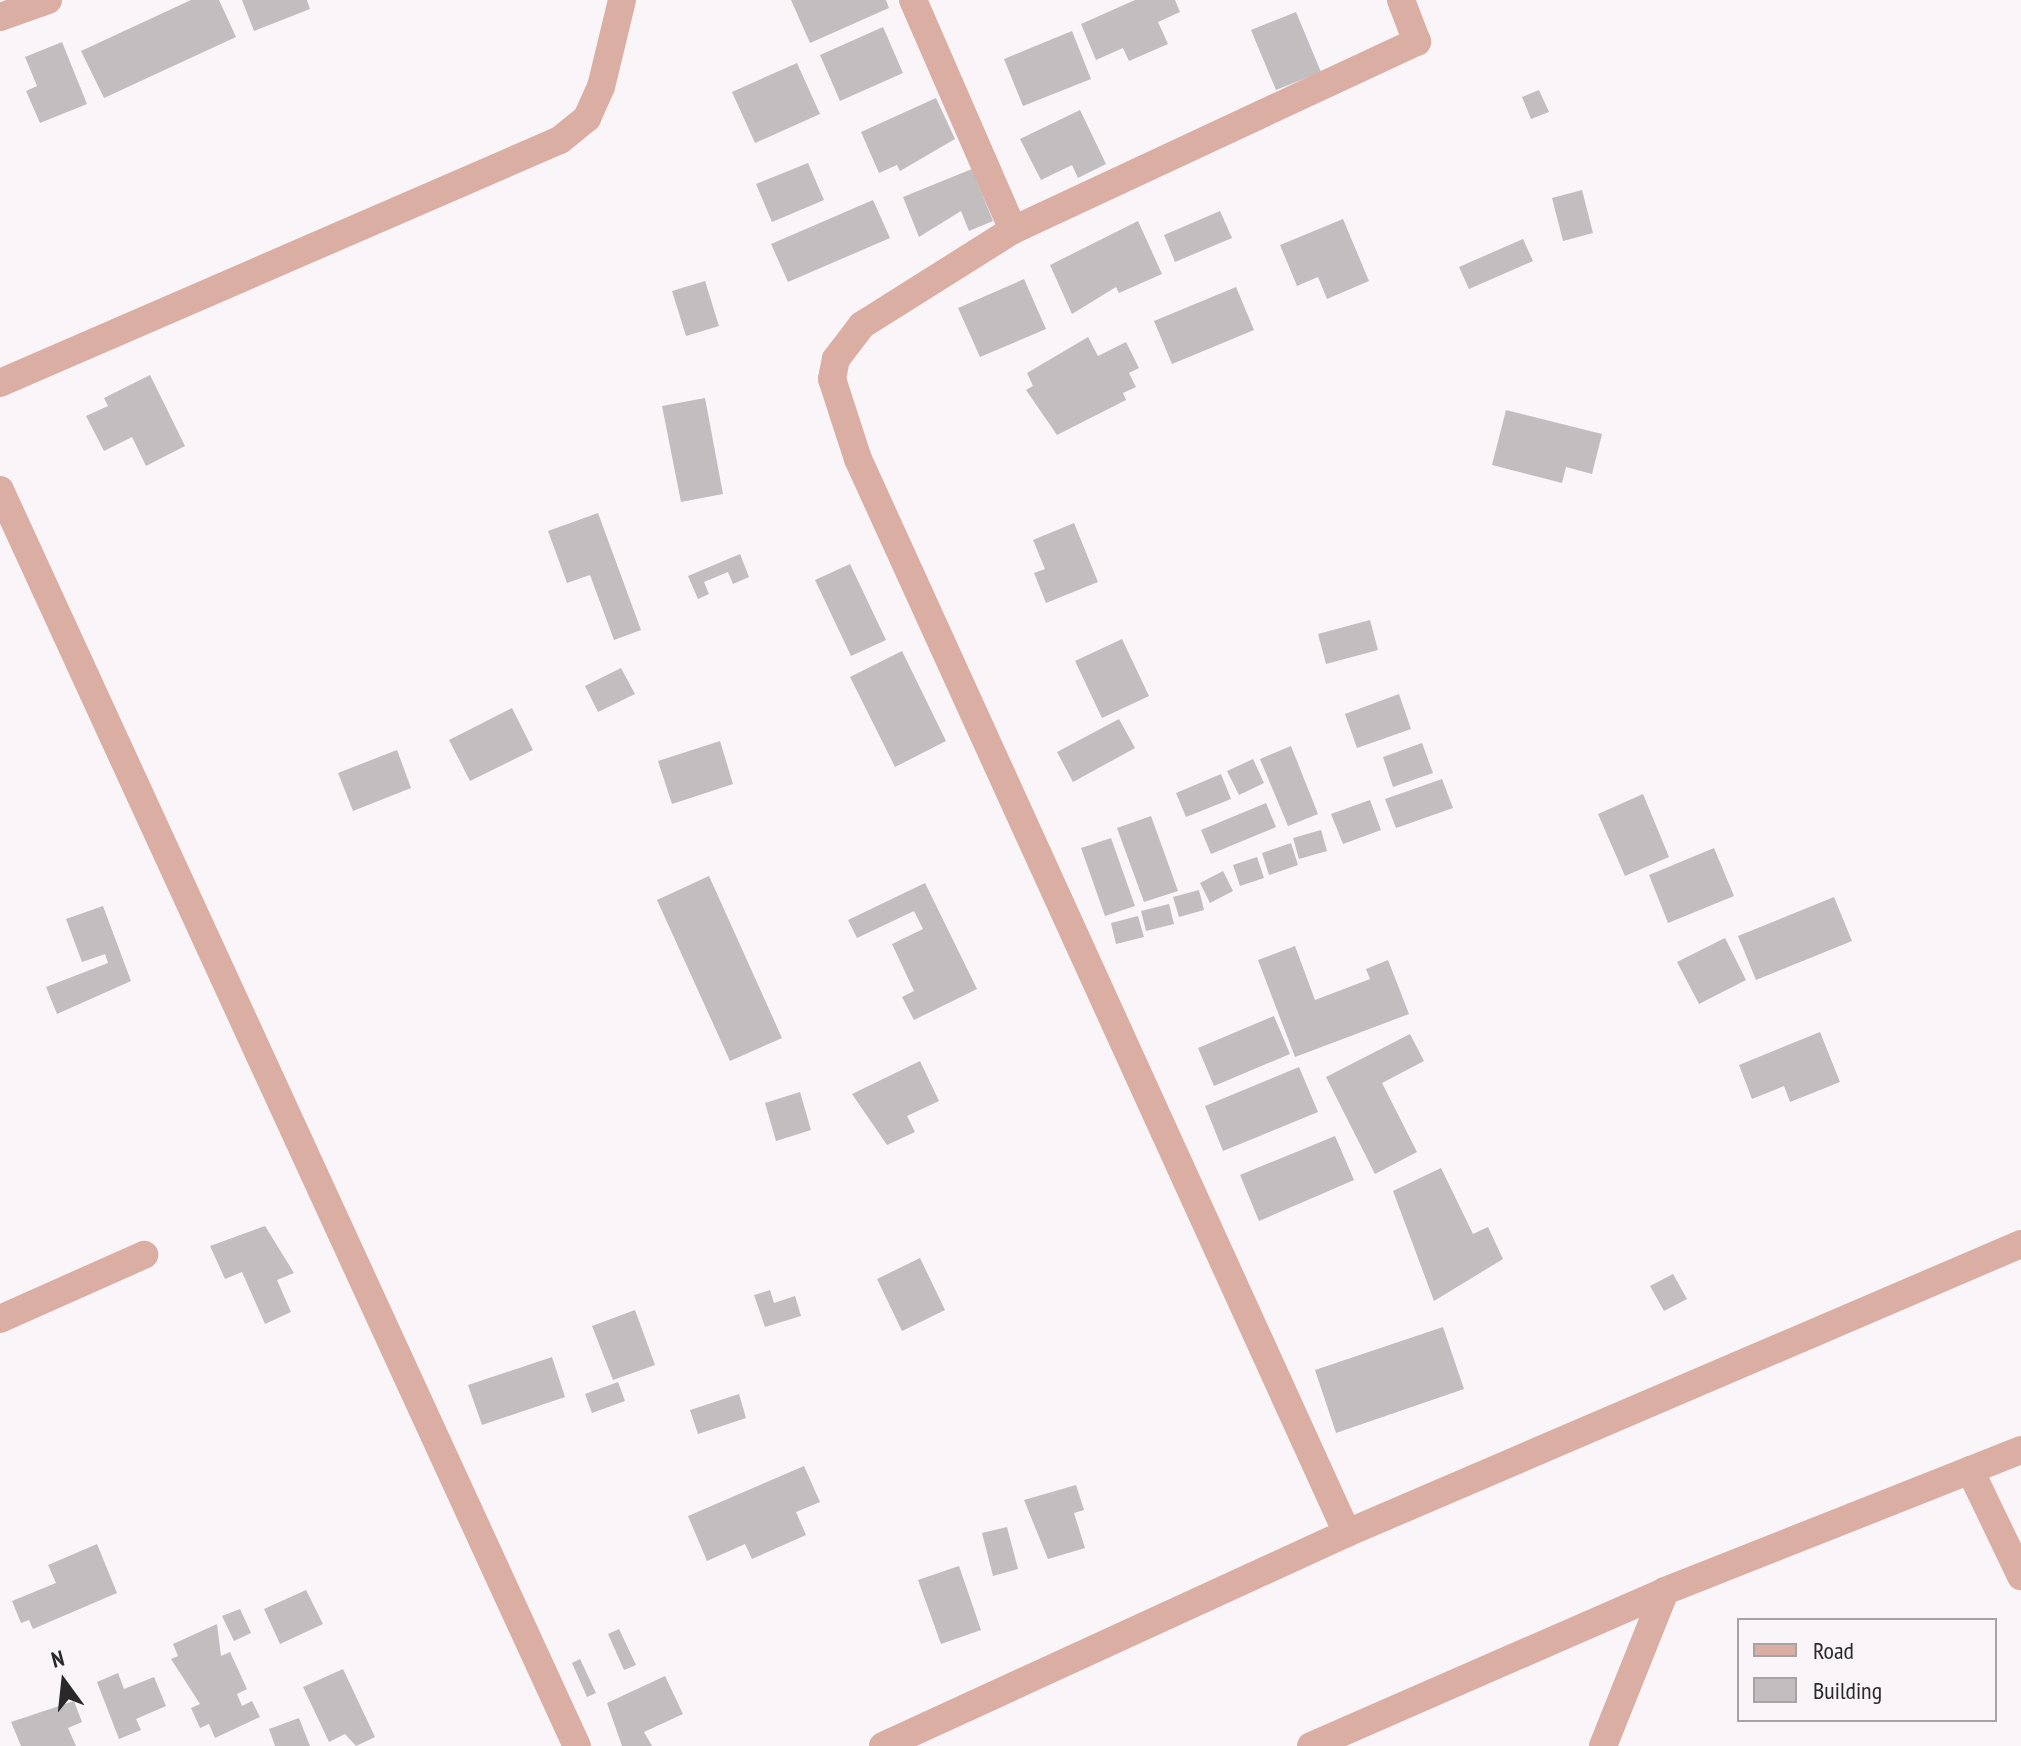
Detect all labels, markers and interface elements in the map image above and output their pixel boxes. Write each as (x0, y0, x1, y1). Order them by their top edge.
legend (1737, 1618, 1997, 1722)
text: Road (1813, 1635, 1854, 1666)
north arrow (24, 1642, 104, 1722)
text: N (48, 1644, 67, 1674)
text: Building (1813, 1675, 1882, 1706)

